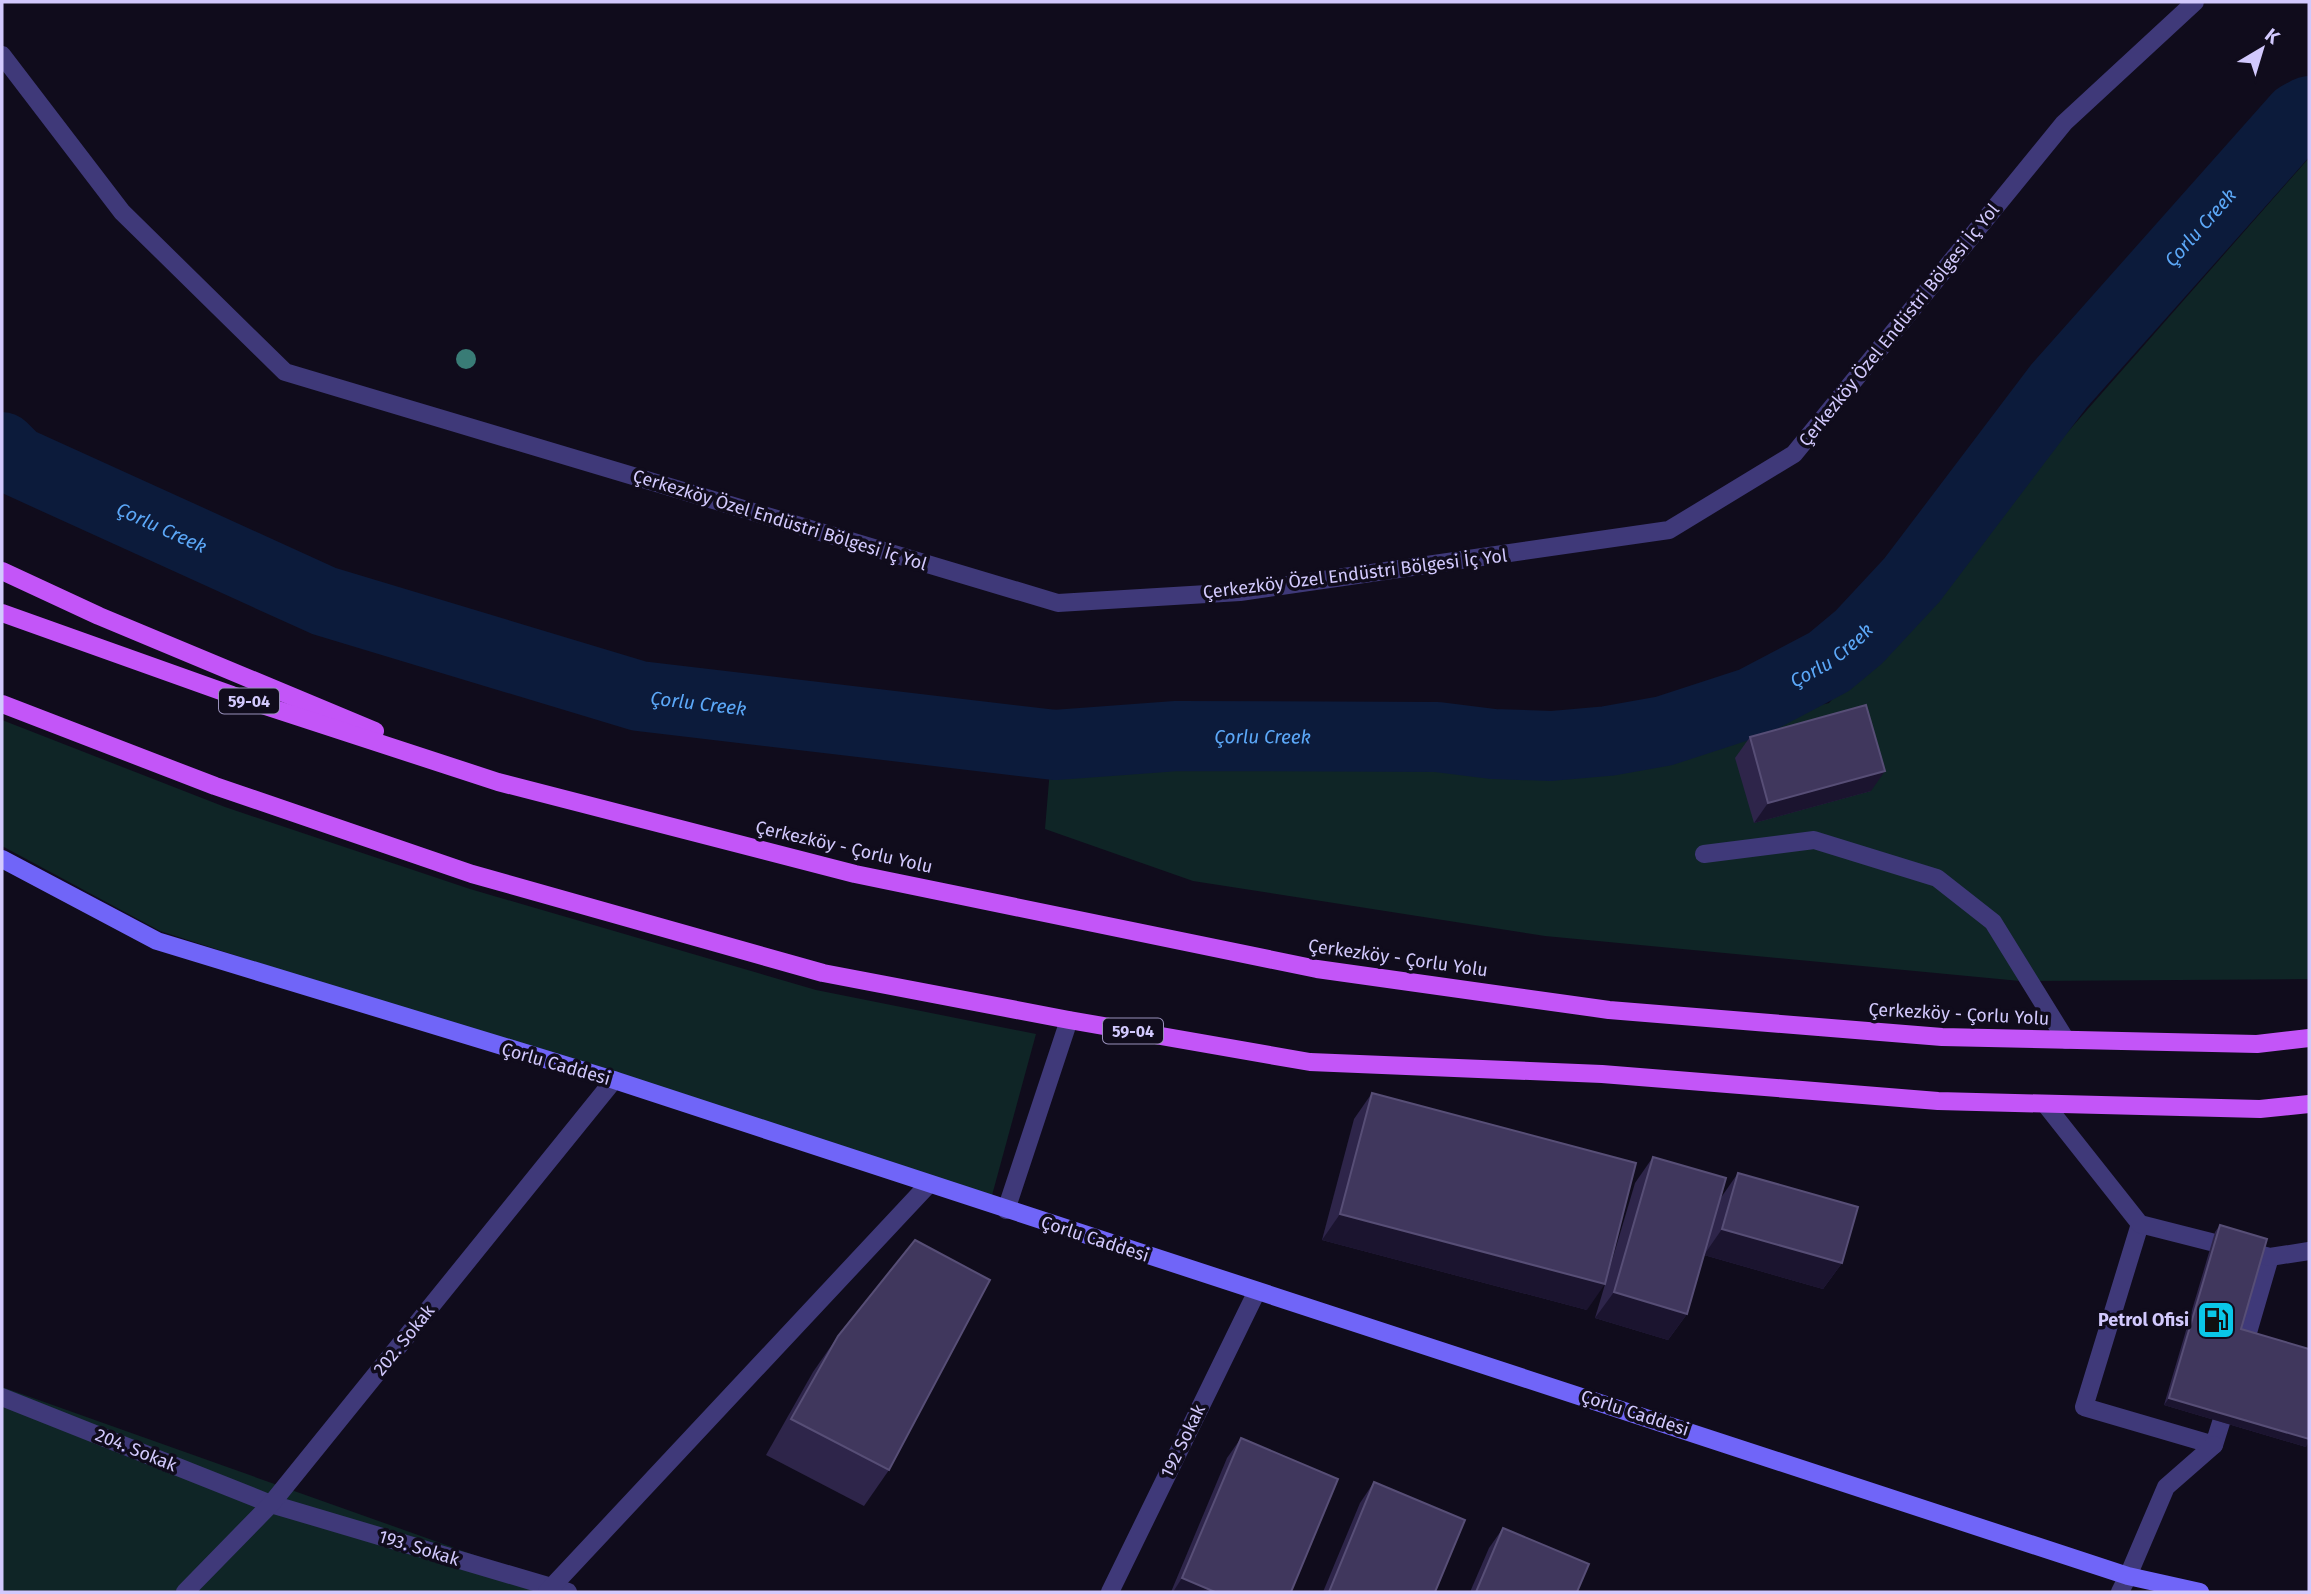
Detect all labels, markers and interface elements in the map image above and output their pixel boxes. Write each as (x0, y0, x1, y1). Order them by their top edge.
north arrow (2227, 14, 2297, 84)
text: K (2260, 23, 2285, 49)
water label: Çorlu Creek (2159, 184, 2241, 271)
street label: Çerkezköy Özel Endüstri Bölgesi İç Yol (1794, 199, 2004, 451)
street label: Çerkezköy Özel Endüstri Bölgesi İç Yol (630, 465, 930, 575)
water label: Çorlu Creek (113, 497, 211, 558)
street label: Çerkezköy Özel Endüstri Bölgesi İç Yol (1202, 544, 1508, 604)
water label: Çorlu Creek (1786, 618, 1878, 692)
water label: Çorlu Creek (649, 686, 748, 720)
road number: 59-04 (219, 688, 279, 714)
water label: Çorlu Creek (1214, 725, 1311, 748)
street label: Çerkezköy - Çorlu Yolu (753, 816, 935, 878)
street label: Çerkezköy - Çorlu Yolu (1307, 935, 1489, 981)
street label: Çerkezköy - Çorlu Yolu (1868, 998, 2050, 1030)
road number: 59-04 (1103, 1018, 1163, 1044)
street label: Çorlu Caddesi (499, 1038, 613, 1090)
street label: Çorlu Caddesi (1038, 1211, 1152, 1267)
street label: 202. Sokak (369, 1299, 440, 1380)
fuel station icon: Petrol Ofisi (2195, 1299, 2237, 1341)
place label: Petrol Ofisi (2098, 1309, 2189, 1331)
street label: Çorlu Caddesi (1578, 1385, 1692, 1441)
street label: 192 Sokak (1156, 1400, 1211, 1481)
street label: 204. Sokak (92, 1424, 181, 1477)
street label: 193. Sokak (376, 1525, 463, 1571)

